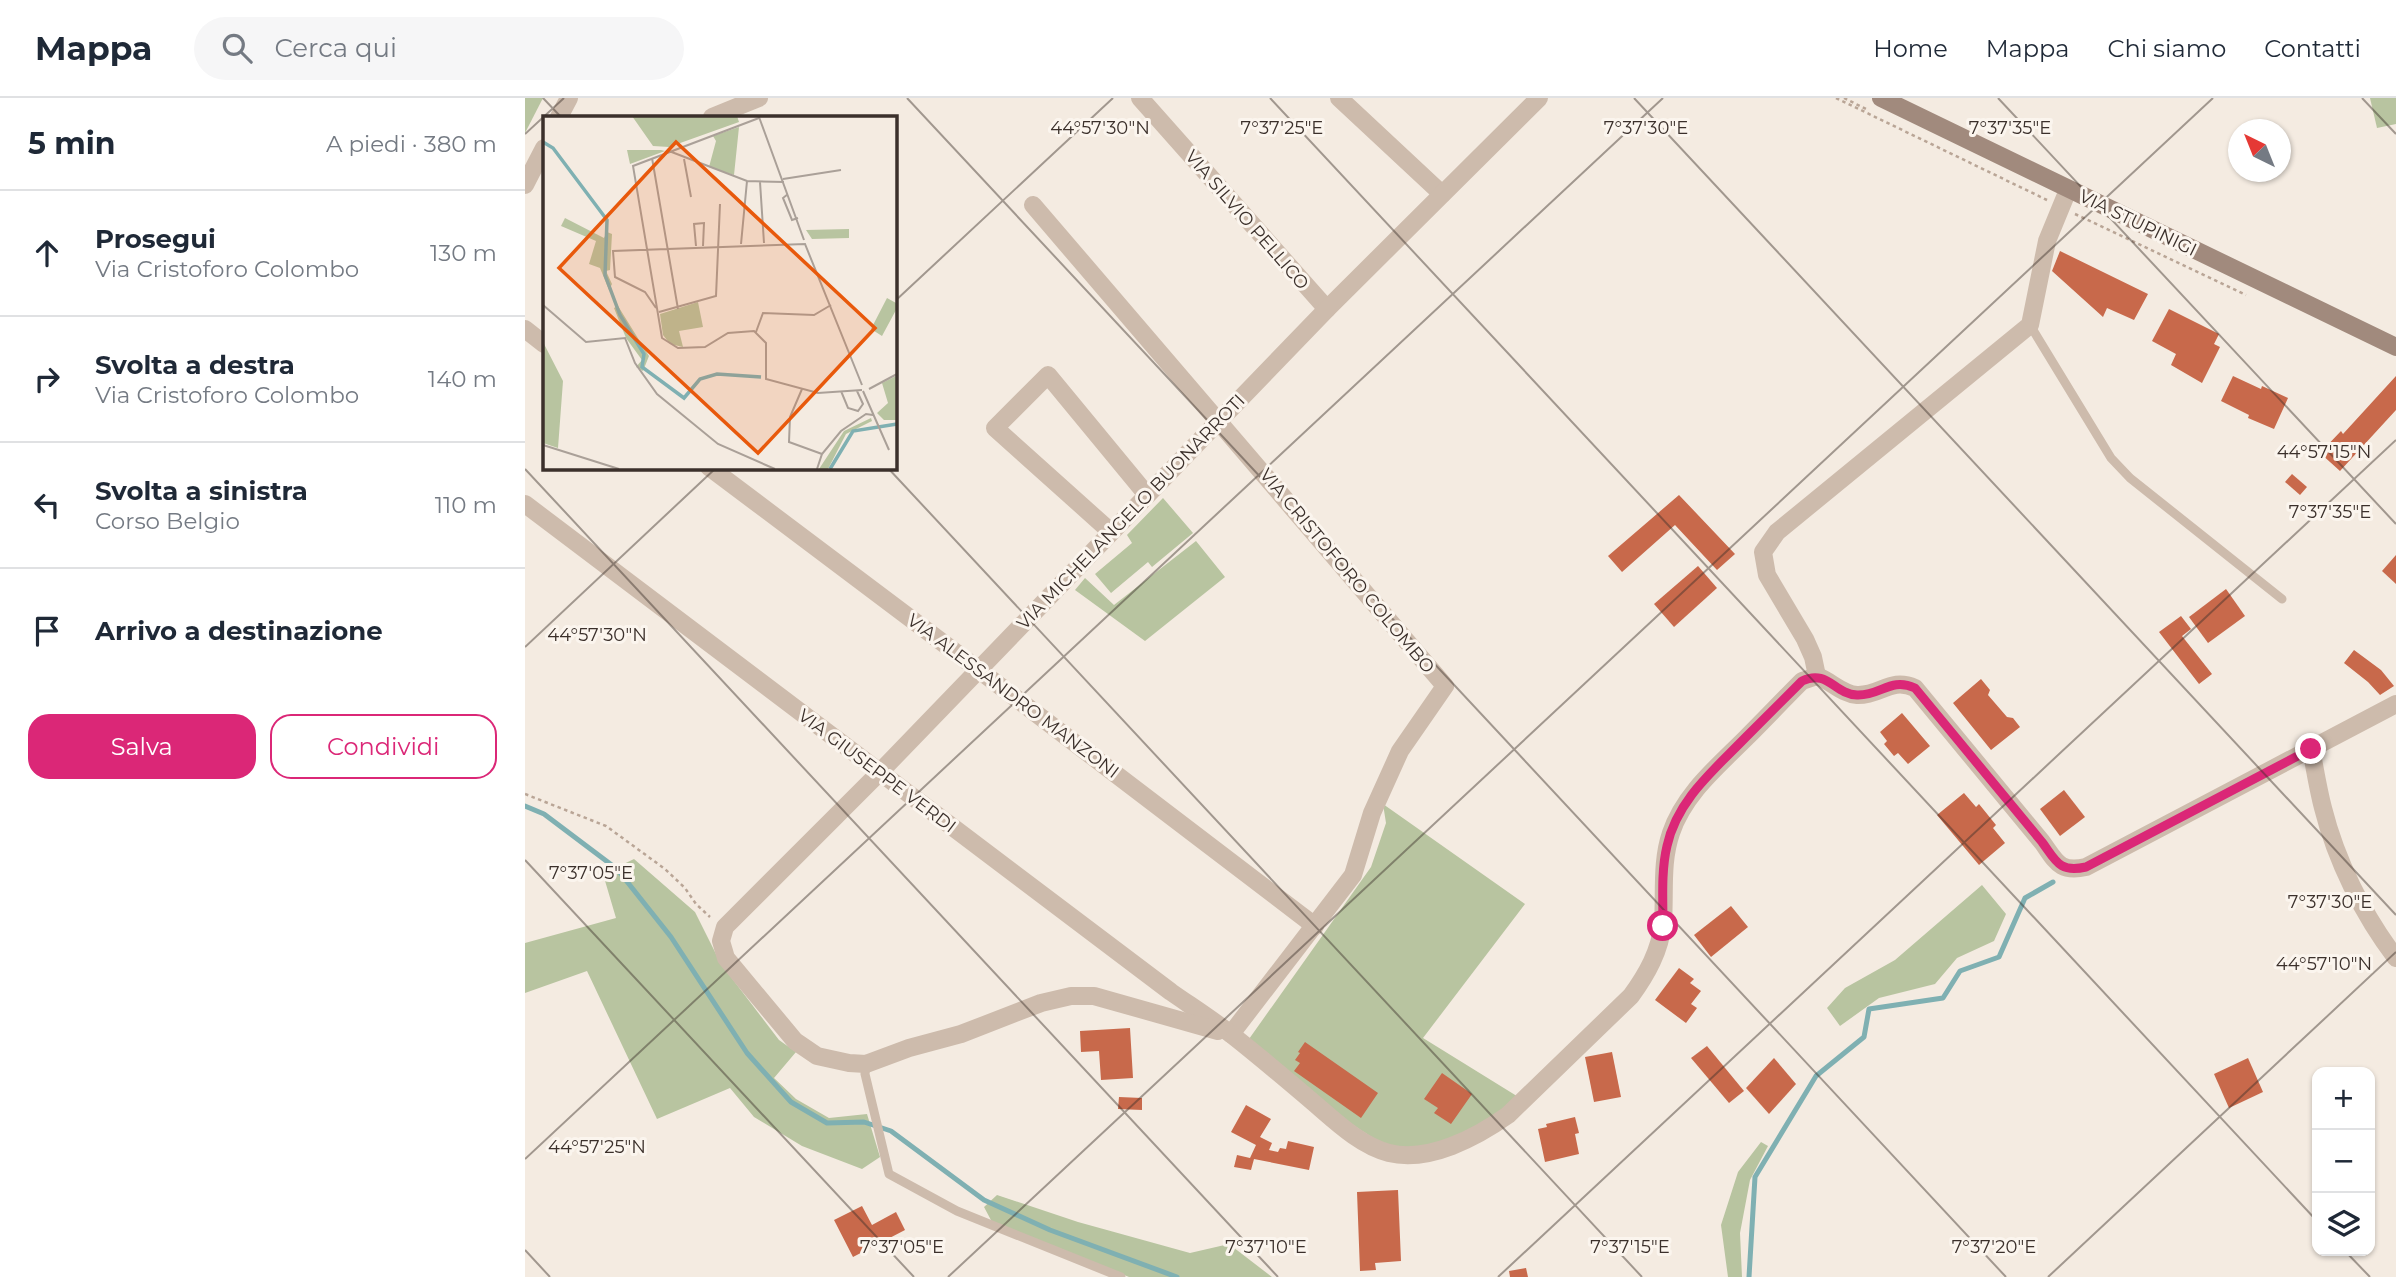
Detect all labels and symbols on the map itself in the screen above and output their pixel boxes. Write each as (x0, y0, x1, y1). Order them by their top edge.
inset map (543, 116, 896, 469)
text: 44°57'30"N (1050, 117, 1150, 139)
text: 7°37'25"E (1241, 117, 1323, 139)
text: 7°37'30"E (1604, 117, 1688, 139)
text: 7°37'35"E (1969, 117, 2051, 139)
north arrow (2228, 119, 2291, 182)
street label: VIA SILVIO PELLICO (1180, 146, 1314, 294)
street label: VIA STUPINIGI (2076, 185, 2200, 261)
street label: VIA MICHELANGELO BUONARROTI (1012, 390, 1250, 634)
text: 44°57'15"N (2277, 441, 2371, 463)
street label: VIA CRISTOFORO COLOMBO (1255, 464, 1439, 678)
text: 7°37'35"E (2289, 501, 2371, 523)
street label: VIA ALESSANDRO MANZONI (903, 609, 1123, 783)
text: 44°57'30"N (547, 624, 647, 646)
street label: VIA GIUSEPPE VERDI (794, 704, 960, 838)
route end (2295, 733, 2326, 764)
text: 7°37'05"E (549, 862, 633, 884)
text: 7°37'30"E (2288, 891, 2372, 913)
route start (1647, 910, 1678, 941)
text: 44°57'10"N (2276, 953, 2372, 975)
text: 44°57'25"N (548, 1136, 646, 1158)
text: 7°37'05"E (860, 1236, 944, 1258)
text: 7°37'10"E (1225, 1236, 1307, 1258)
text: 7°37'15"E (1590, 1236, 1670, 1258)
text: 7°37'20"E (1952, 1236, 2036, 1258)

